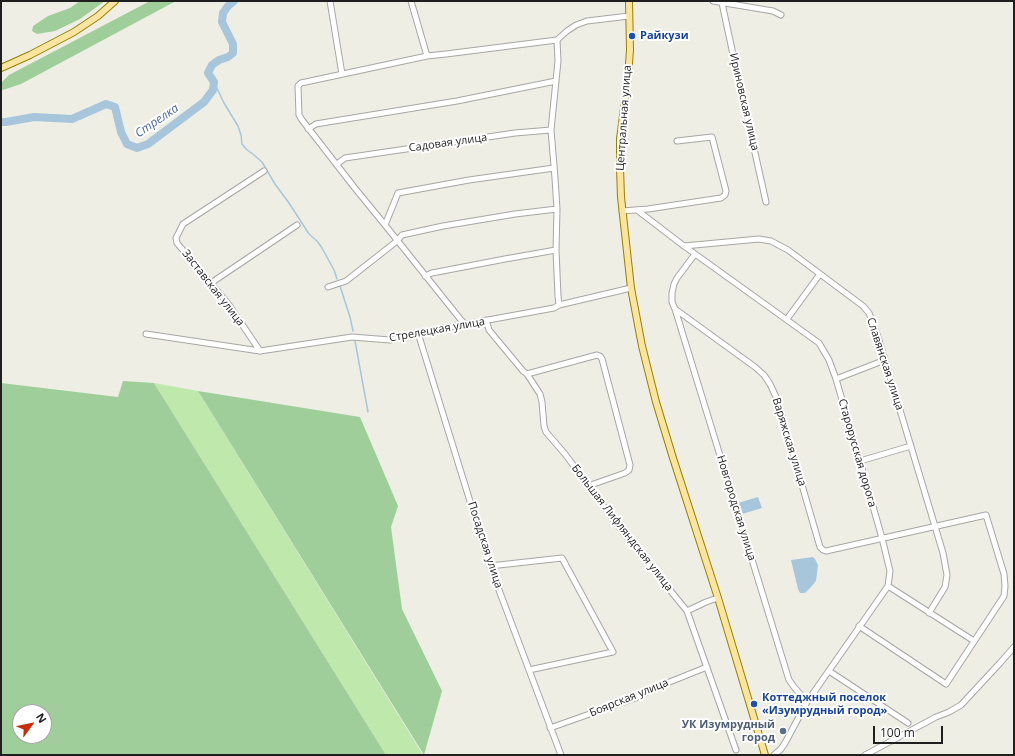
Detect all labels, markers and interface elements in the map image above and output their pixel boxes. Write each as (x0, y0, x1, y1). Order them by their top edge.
place label: Райкузи (640, 29, 689, 43)
marker: Райкузи (627, 31, 637, 41)
street label: Ириновская улица (726, 52, 762, 152)
street label: Центральная улица (614, 65, 634, 171)
water label: Стрелка (132, 101, 182, 141)
street label: Садовая улица (408, 131, 488, 155)
street label: Заставская улица (179, 247, 247, 329)
street label: Стрелецкая улица (388, 315, 486, 345)
street label: Славянская улица (864, 316, 906, 412)
street label: Варяжская улица (769, 396, 809, 488)
street label: Старорусская дорога (835, 397, 879, 509)
street label: Новгородская улица (714, 454, 758, 562)
street label: Большая Лифляндская улица (568, 462, 676, 594)
street label: Посадская улица (465, 500, 505, 590)
street label: Боярская улица (588, 676, 670, 720)
place label: Коттеджный поселок «Изумрудный город» (762, 691, 887, 717)
marker: Коттеджный поселок «Изумрудный город» (749, 699, 759, 709)
north arrow (12, 704, 52, 744)
text: N (33, 710, 50, 726)
place label: УК Изумрудный город (682, 718, 775, 744)
scale bar (875, 718, 945, 744)
text: 100 m (880, 724, 915, 741)
marker: УК Изумрудный город (778, 726, 788, 736)

